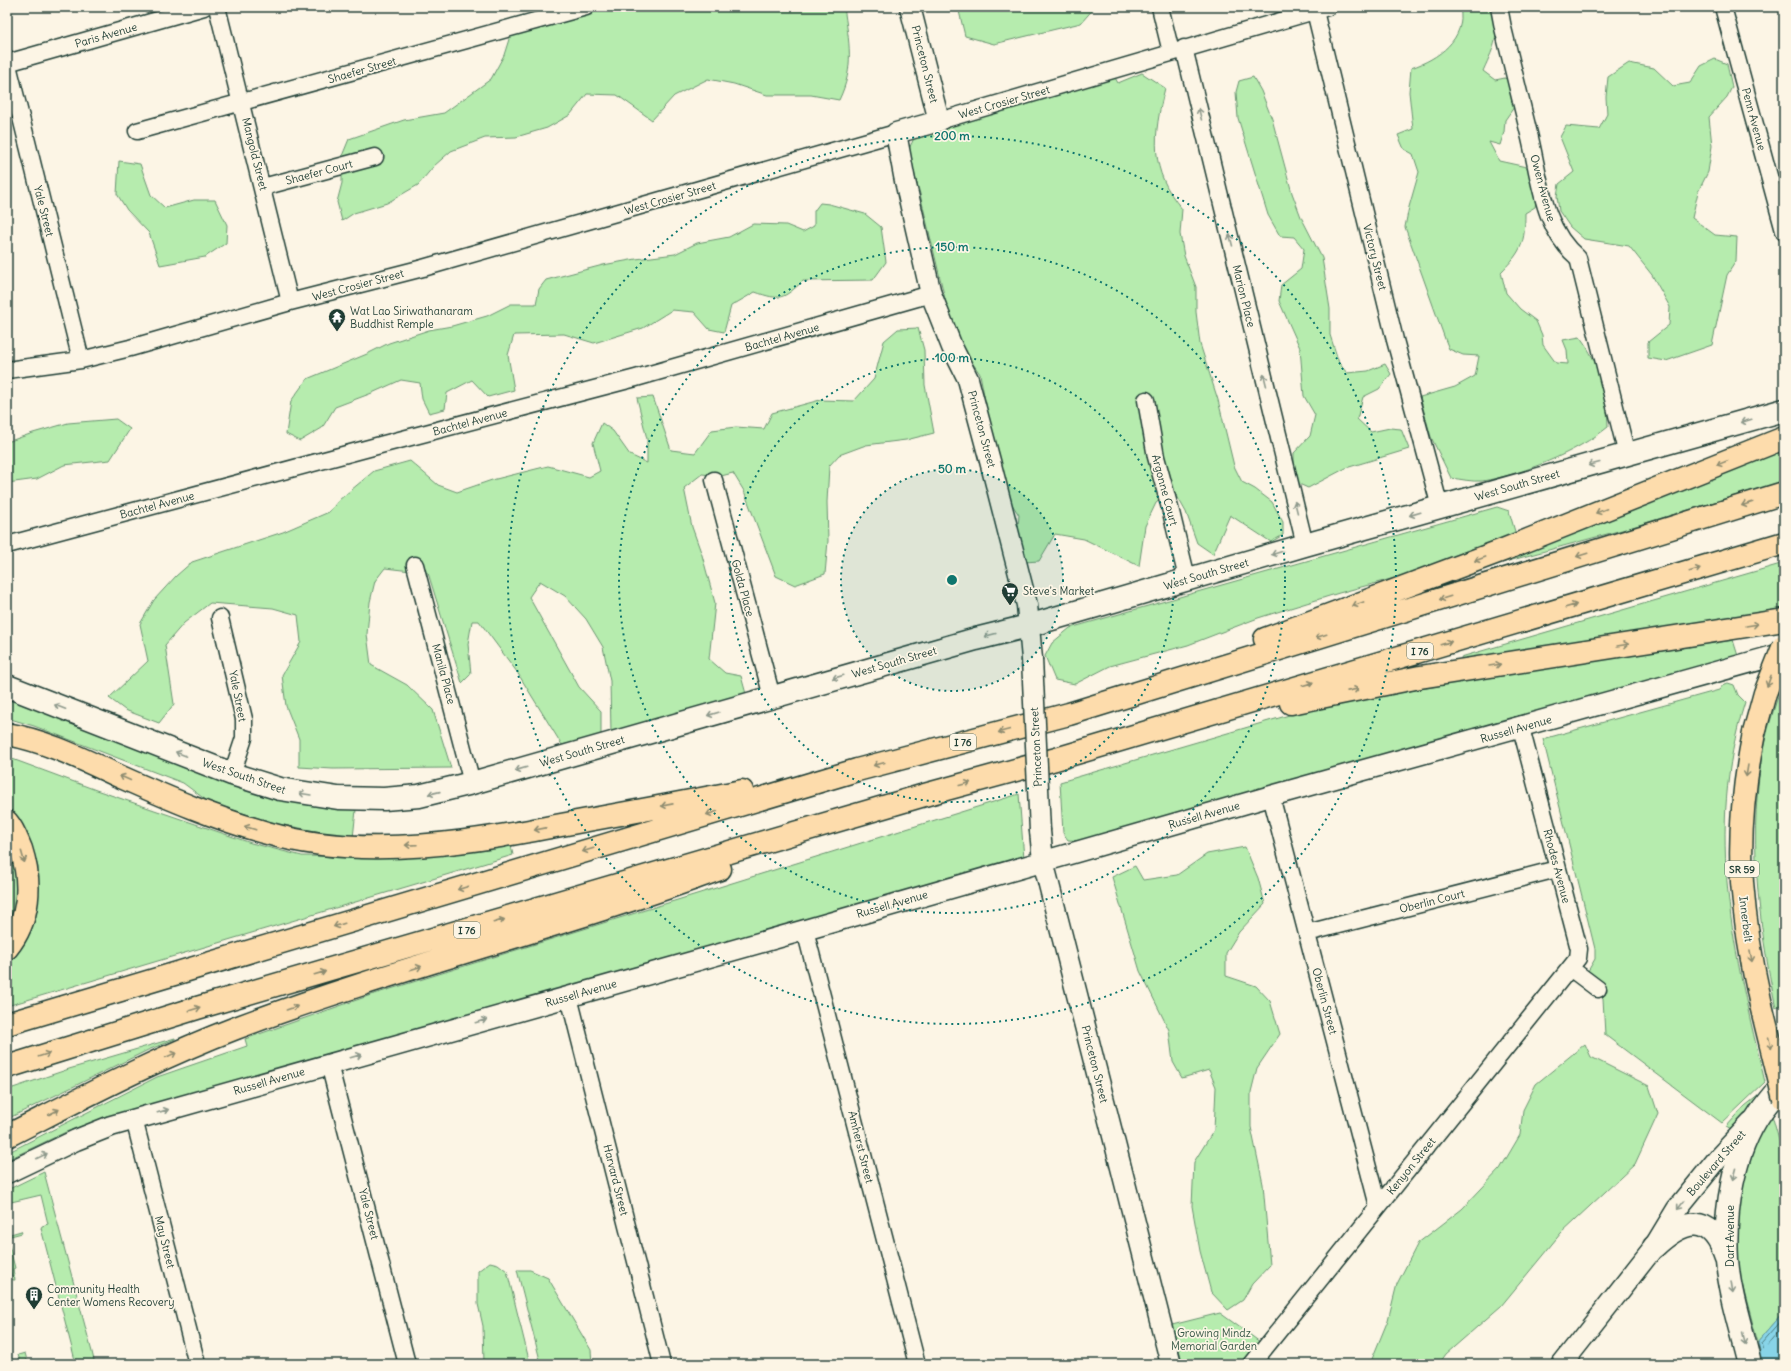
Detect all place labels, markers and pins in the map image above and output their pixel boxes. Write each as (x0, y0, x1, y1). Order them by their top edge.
place label: Wat Lao Siriwathanaram Buddhist Remple (350, 304, 473, 331)
temple icon: Wat Lao Siriwathanaram Buddhist Remple (327, 307, 347, 332)
centre of rings (945, 573, 959, 587)
supermarket icon: Steve's Market (1000, 581, 1020, 606)
place label: Steve's Market (1023, 584, 1094, 598)
place label: Community Health Center Womens Recovery (47, 1282, 175, 1309)
building icon: Community Health Center Womens Recovery (24, 1285, 44, 1310)

